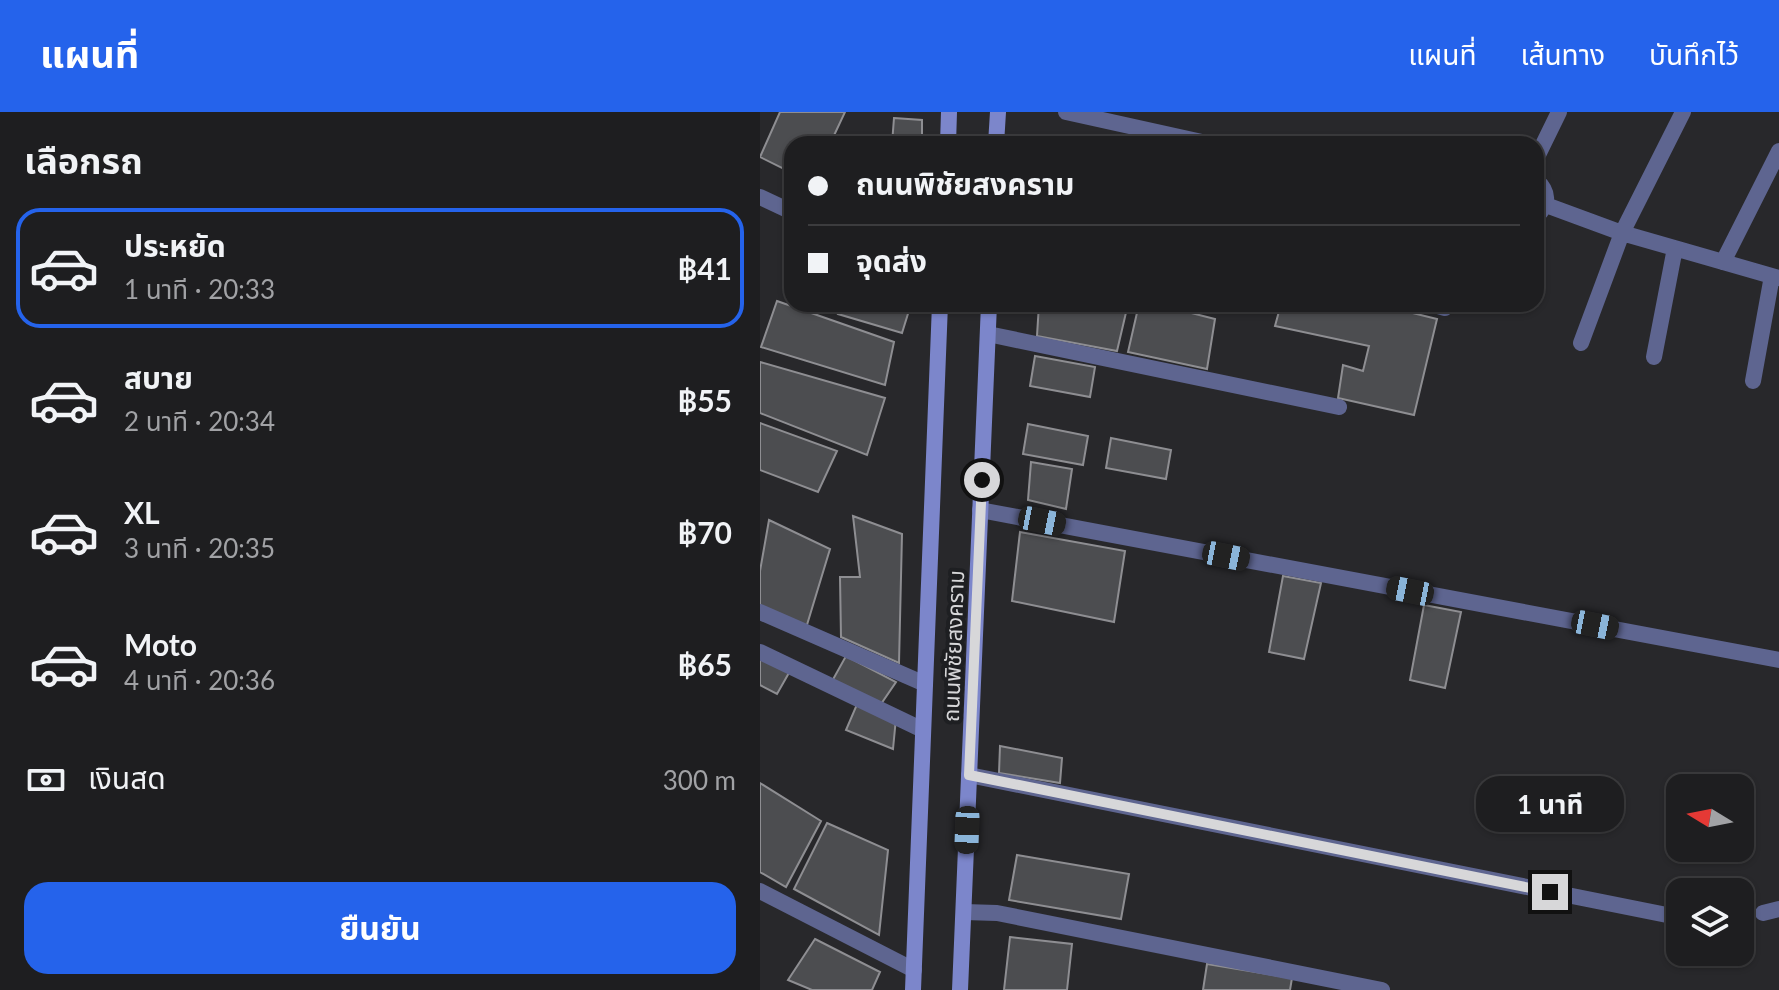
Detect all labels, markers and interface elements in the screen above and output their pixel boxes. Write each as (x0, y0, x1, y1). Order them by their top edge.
text: แผนที่ (40, 30, 139, 76)
text: แผนที่ (1408, 37, 1476, 71)
text: เส้นทาง (1520, 37, 1605, 71)
text: บันทึกไว้ (1649, 37, 1739, 71)
text: เลือกรถ (24, 138, 143, 182)
text: ถนนพิชัยสงคราม (856, 165, 1075, 201)
text: ประหยัด (124, 227, 226, 263)
icon: car (28, 232, 100, 304)
text: จุดส่ง (856, 242, 927, 278)
text: ฿41 (677, 250, 732, 286)
text: 1 นาที · 20:33 (124, 273, 275, 305)
text: สบาย (124, 359, 193, 395)
icon: car (28, 364, 100, 436)
text: ฿55 (677, 382, 732, 418)
text: 2 นาที · 20:34 (124, 405, 275, 437)
route start (964, 462, 1000, 498)
text: XL (124, 494, 160, 530)
icon: car (28, 496, 100, 568)
car (1016, 505, 1068, 537)
text: ฿70 (677, 514, 732, 550)
text: 3 นาที · 20:35 (124, 532, 275, 564)
car (1200, 540, 1252, 572)
street label: ถนนพิชัยสงคราม (937, 570, 969, 722)
car (1384, 575, 1436, 607)
car (1569, 609, 1621, 641)
text: Moto (124, 626, 197, 662)
icon: car (28, 628, 100, 700)
text: ฿65 (677, 646, 732, 682)
text: 4 นาที · 20:36 (124, 664, 275, 696)
icon: cash (24, 758, 68, 802)
text: เงินสด (88, 759, 166, 795)
text: 300 m (663, 764, 736, 796)
north arrow (1666, 774, 1754, 862)
map controls (1666, 774, 1754, 966)
callout: 1 นาที (1476, 776, 1624, 832)
text: 1 นาที (1517, 788, 1583, 820)
car (954, 806, 980, 854)
route end (1532, 874, 1568, 910)
button: layers (1666, 878, 1754, 966)
button: ยืนยัน (24, 882, 736, 974)

